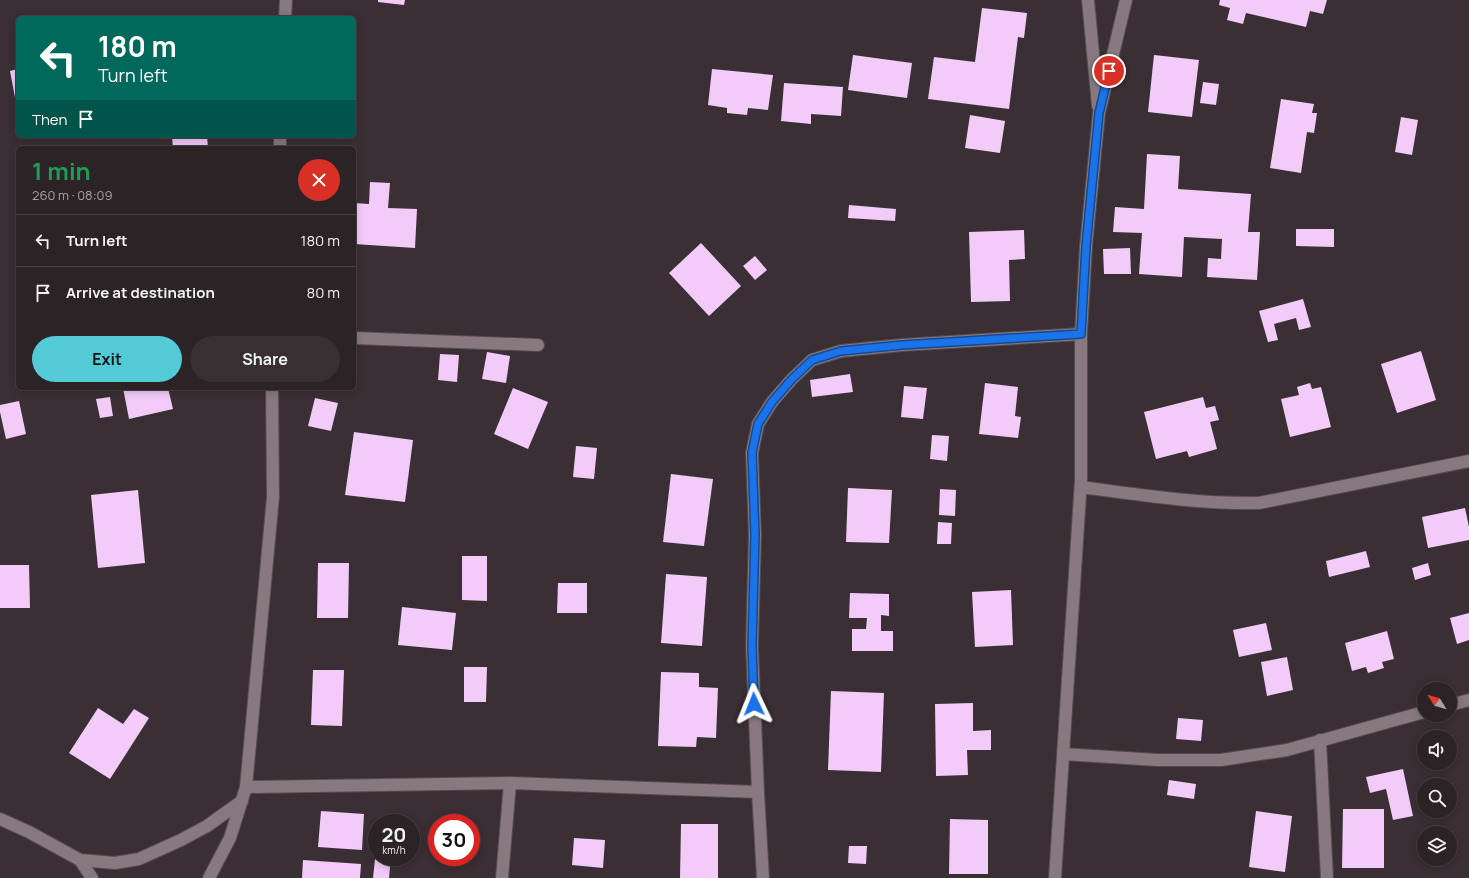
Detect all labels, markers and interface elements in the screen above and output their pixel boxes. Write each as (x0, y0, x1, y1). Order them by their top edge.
text: 180 m (98, 27, 177, 65)
icon: left (32, 32, 84, 84)
pin (1092, 54, 1126, 88)
icon: arrive (1098, 60, 1120, 82)
text: Turn left (98, 63, 168, 87)
icon: arrive (75, 108, 97, 130)
text: Then (32, 109, 67, 130)
text: 1 min (32, 154, 91, 187)
button: close (298, 159, 340, 201)
text: 260 m · 08:09 (32, 186, 113, 204)
icon: left (32, 230, 54, 252)
text: Turn left (66, 230, 128, 251)
text: 180 m (301, 230, 340, 251)
icon: arrive (32, 282, 54, 304)
text: Arrive at destination (66, 282, 215, 303)
text: 80 m (306, 282, 340, 303)
button: Exit (32, 336, 182, 382)
button: Share (190, 336, 340, 382)
north arrow (1417, 682, 1457, 722)
map controls (1417, 682, 1457, 866)
position arrow (733, 683, 775, 725)
button: sound (1417, 730, 1457, 770)
button: search (1417, 778, 1457, 818)
speed limit sign: 30 (428, 814, 480, 866)
text: 20 (381, 821, 407, 848)
button: layers (1417, 826, 1457, 866)
text: km/h (382, 843, 406, 857)

